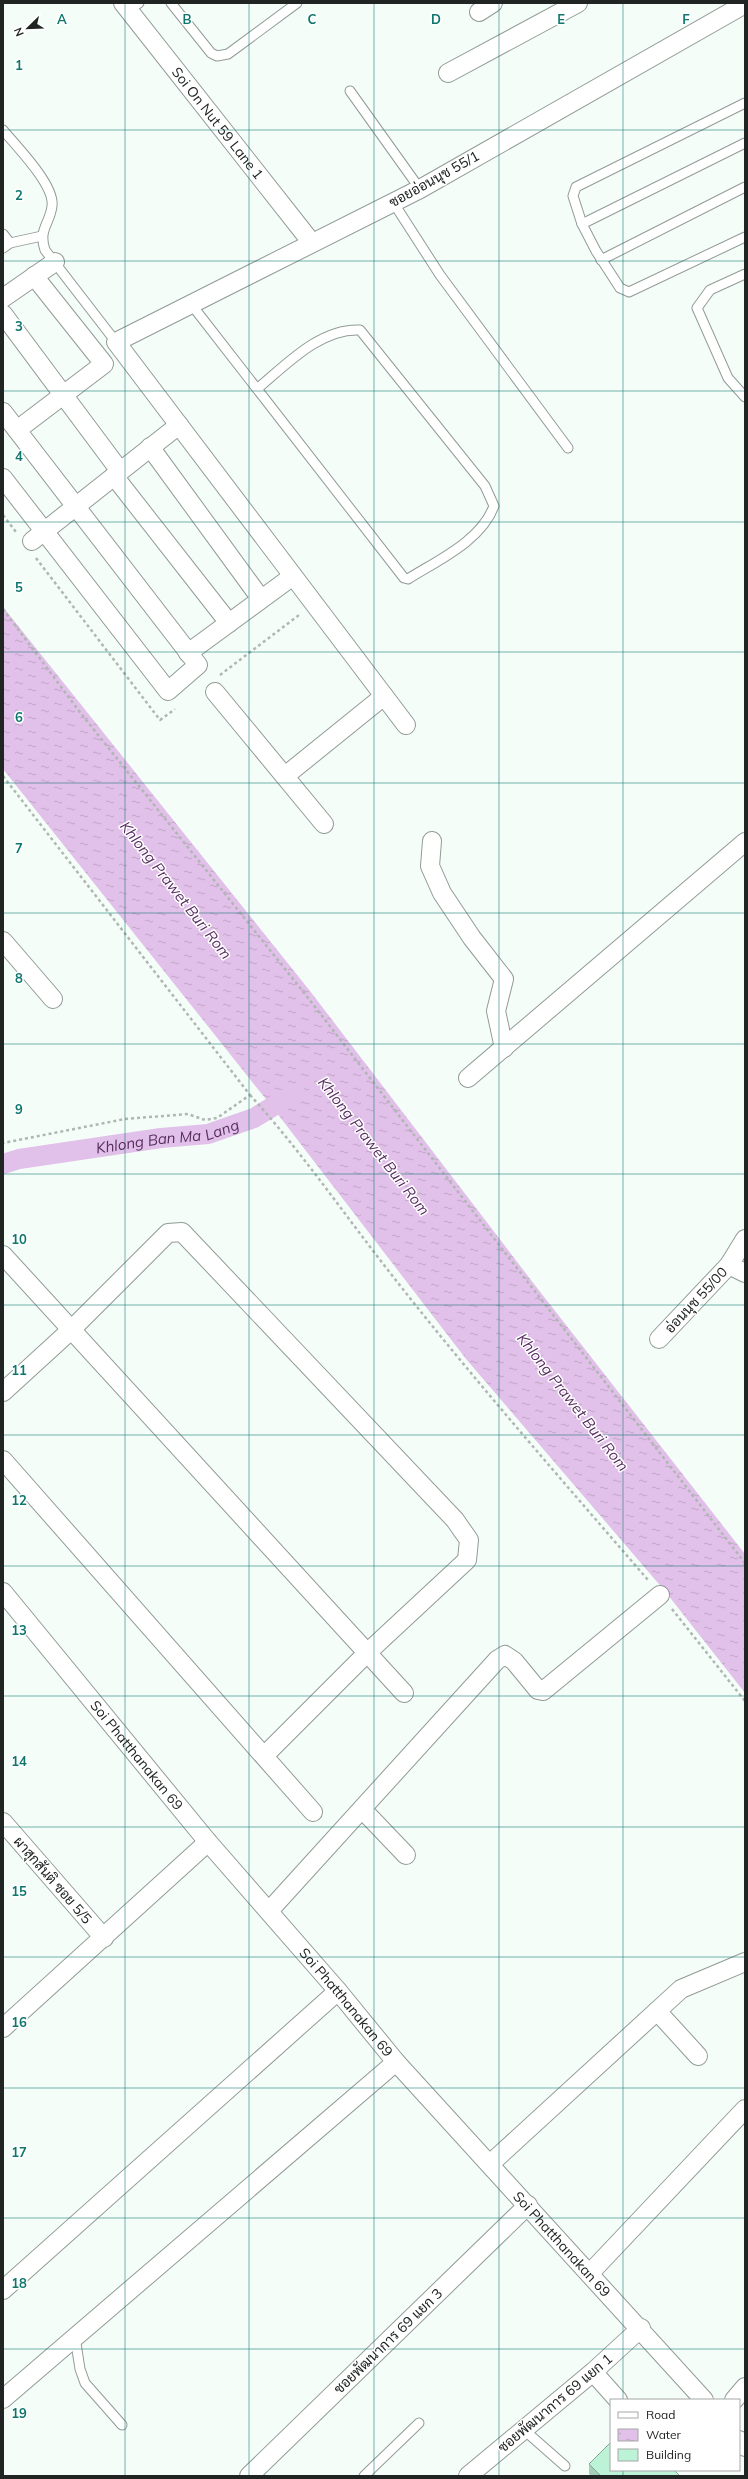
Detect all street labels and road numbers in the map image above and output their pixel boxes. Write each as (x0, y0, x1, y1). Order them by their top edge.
street label: Soi On Nut 59 Lane 1 (168, 63, 267, 183)
street label: ซอยอ่อนนุช 55/1 (386, 147, 483, 212)
street label: อ่อนนุช 55/00 (661, 1263, 732, 1338)
street label: Soi Phatthanakan 69 (87, 1697, 187, 1814)
street label: ผาสุกสันติ ซอย 5/5 (9, 1833, 96, 1928)
street label: Soi Phatthanakan 69 (295, 1944, 397, 2060)
street label: Soi Phatthanakan 69 (509, 2187, 615, 2301)
street label: ซอยพัฒนาการ 69 แยก 3 (330, 2284, 446, 2398)
street label: ซอยพัฒนาการ 69 แยก 1 (494, 2350, 616, 2456)

